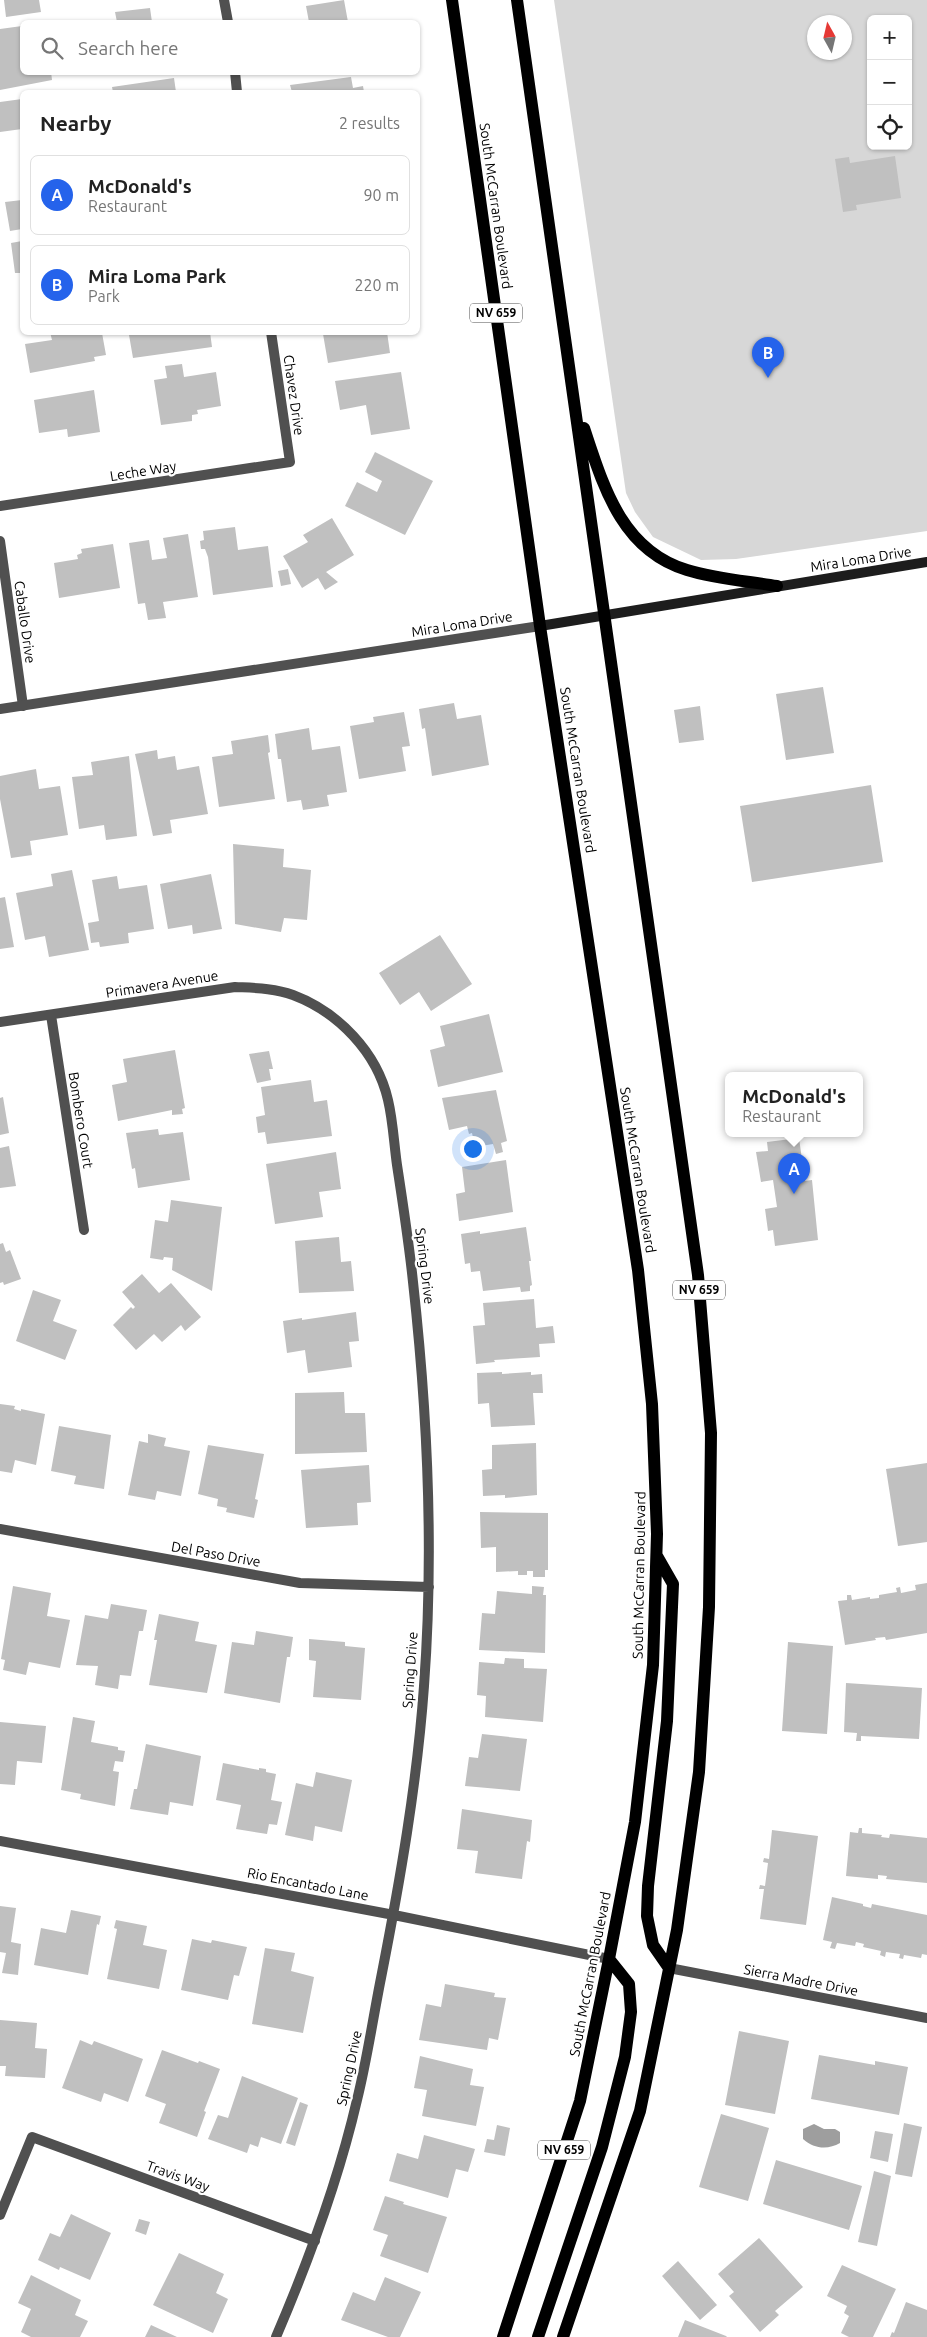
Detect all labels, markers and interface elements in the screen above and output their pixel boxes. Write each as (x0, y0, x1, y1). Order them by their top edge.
north arrow (807, 15, 852, 60)
map controls (867, 15, 912, 150)
button: + (867, 15, 912, 60)
search box (20, 20, 420, 75)
icon: search (38, 34, 66, 62)
text: Search here (78, 37, 178, 59)
button: − (867, 60, 912, 105)
button: locate (867, 105, 912, 150)
text: Nearby (40, 111, 111, 135)
text: 2 results (339, 114, 400, 132)
street label: South McCarran Boulevard (476, 122, 516, 290)
text: McDonald's (88, 175, 192, 197)
text: A (51, 186, 63, 204)
text: 90 m (363, 186, 399, 204)
text: Restaurant (88, 197, 167, 215)
text: Mira Loma Park (88, 265, 226, 287)
text: B (52, 276, 62, 294)
text: 220 m (354, 276, 399, 294)
text: Park (88, 287, 120, 305)
road number: NV 659 (470, 304, 522, 322)
pin: B (752, 337, 784, 378)
street label: Chavez Drive (280, 354, 308, 436)
street label: Leche Way (109, 458, 178, 484)
street label: Mira Loma Drive (809, 543, 913, 575)
street label: Caballo Drive (11, 580, 39, 664)
street label: Mira Loma Drive (410, 608, 514, 640)
street label: South McCarran Boulevard (557, 686, 599, 854)
street label: Primavera Avenue (105, 967, 219, 1001)
street label: Bombero Court (65, 1071, 97, 1170)
popup (725, 1072, 863, 1137)
text: McDonald's (742, 1085, 846, 1107)
street label: South McCarran Boulevard (617, 1086, 659, 1254)
text: Restaurant (742, 1107, 821, 1125)
your location (460, 1136, 486, 1162)
pin: A (778, 1153, 810, 1194)
street label: Spring Drive (412, 1227, 438, 1305)
road number: NV 659 (673, 1280, 725, 1300)
street label: South McCarran Boulevard (630, 1491, 648, 1659)
street label: Del Paso Drive (170, 1538, 262, 1570)
street label: Spring Drive (399, 1631, 421, 1709)
street label: Rio Encantado Lane (246, 1864, 370, 1904)
street label: South McCarran Boulevard (566, 1890, 614, 2058)
street label: Sierra Madre Drive (742, 1961, 860, 1999)
street label: Spring Drive (333, 2029, 365, 2107)
road number: NV 659 (538, 2140, 590, 2160)
street label: Travis Way (144, 2157, 212, 2195)

